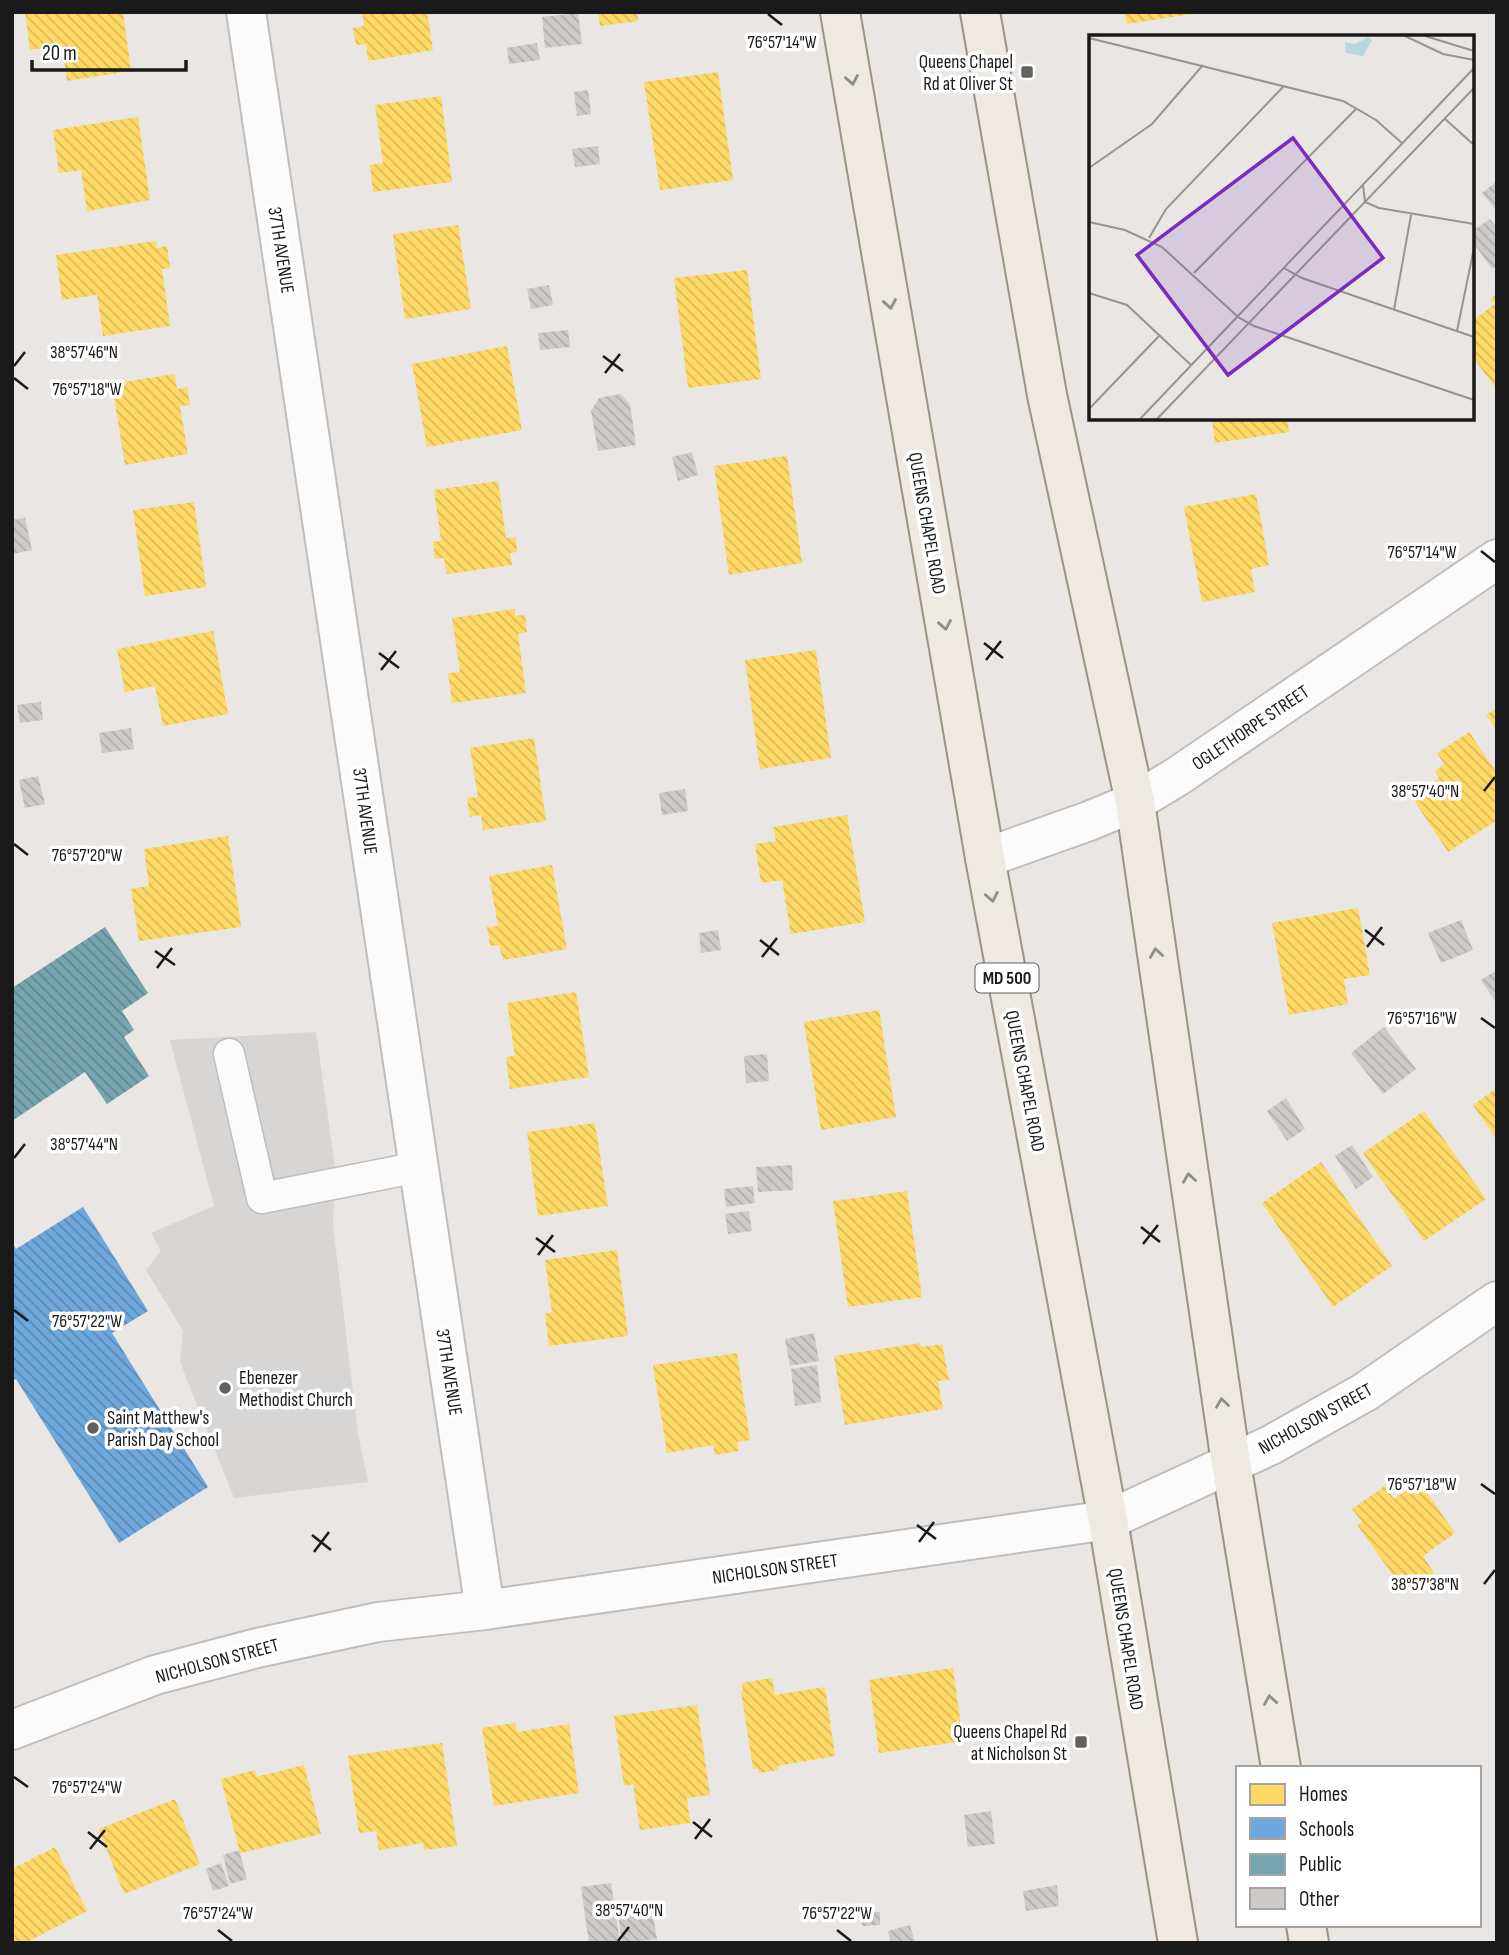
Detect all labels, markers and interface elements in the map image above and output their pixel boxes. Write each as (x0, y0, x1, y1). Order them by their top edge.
scale bar (32, 28, 186, 72)
text: 76°57'14"W (748, 32, 817, 53)
inset map (1089, 35, 1474, 420)
text: 20 m (42, 41, 77, 66)
place label: Queens Chapel Rd at Oliver St (919, 51, 1013, 96)
marker: Queens Chapel Rd at Oliver St (1019, 64, 1035, 80)
one-way arrow (844, 74, 859, 85)
street label: 37TH AVENUE (262, 205, 299, 295)
one-way arrow (882, 298, 897, 310)
text: 38°57'46"N (50, 342, 118, 363)
text: 76°57'18"W (52, 379, 122, 400)
street label: QUEENS CHAPEL ROAD (903, 451, 950, 596)
text: 76°57'14"W (1388, 542, 1457, 563)
one-way arrow (937, 619, 952, 631)
street label: OGLETHORPE STREET (1188, 681, 1314, 776)
street label: 37TH AVENUE (347, 766, 382, 856)
text: 38°57'40"N (1391, 781, 1459, 802)
text: 76°57'20"W (52, 845, 123, 866)
one-way arrow (984, 891, 999, 903)
one-way arrow (1149, 947, 1164, 959)
road number: MD 500 (976, 964, 1038, 993)
text: 76°57'16"W (1387, 1008, 1457, 1029)
street label: QUEENS CHAPEL ROAD (1000, 1009, 1050, 1154)
text: 38°57'44"N (50, 1134, 118, 1155)
one-way arrow (1182, 1172, 1197, 1184)
text: 76°57'22"W (52, 1311, 122, 1332)
street label: 37TH AVENUE (430, 1327, 467, 1417)
place label: Ebenezer Methodist Church (239, 1367, 353, 1412)
street label: NICHOLSON STREET (1255, 1378, 1377, 1460)
marker: Ebenezer Methodist Church (217, 1380, 233, 1396)
one-way arrow (1215, 1397, 1230, 1409)
place label: Saint Matthew's Parish Day School (107, 1407, 219, 1452)
marker: Saint Matthew's Parish Day School (85, 1420, 101, 1436)
text: 76°57'18"W (1387, 1474, 1457, 1495)
street label: NICHOLSON STREET (711, 1549, 840, 1590)
street label: QUEENS CHAPEL ROAD (1103, 1567, 1148, 1712)
text: 38°57'38"N (1391, 1574, 1459, 1595)
street label: NICHOLSON STREET (153, 1634, 282, 1689)
one-way arrow (1263, 1694, 1278, 1706)
place label: Queens Chapel Rd at Nicholson St (953, 1721, 1067, 1766)
marker: Queens Chapel Rd at Nicholson St (1073, 1734, 1089, 1750)
legend (1236, 1766, 1481, 1927)
text: 76°57'24"W (52, 1777, 122, 1798)
text: Homes (1299, 1782, 1348, 1807)
text: Schools (1299, 1817, 1354, 1842)
text: Public (1299, 1852, 1342, 1877)
text: Other (1299, 1887, 1339, 1912)
text: 38°57'40"N (595, 1900, 663, 1921)
text: 76°57'24"W (183, 1903, 253, 1924)
text: 76°57'22"W (802, 1903, 872, 1924)

